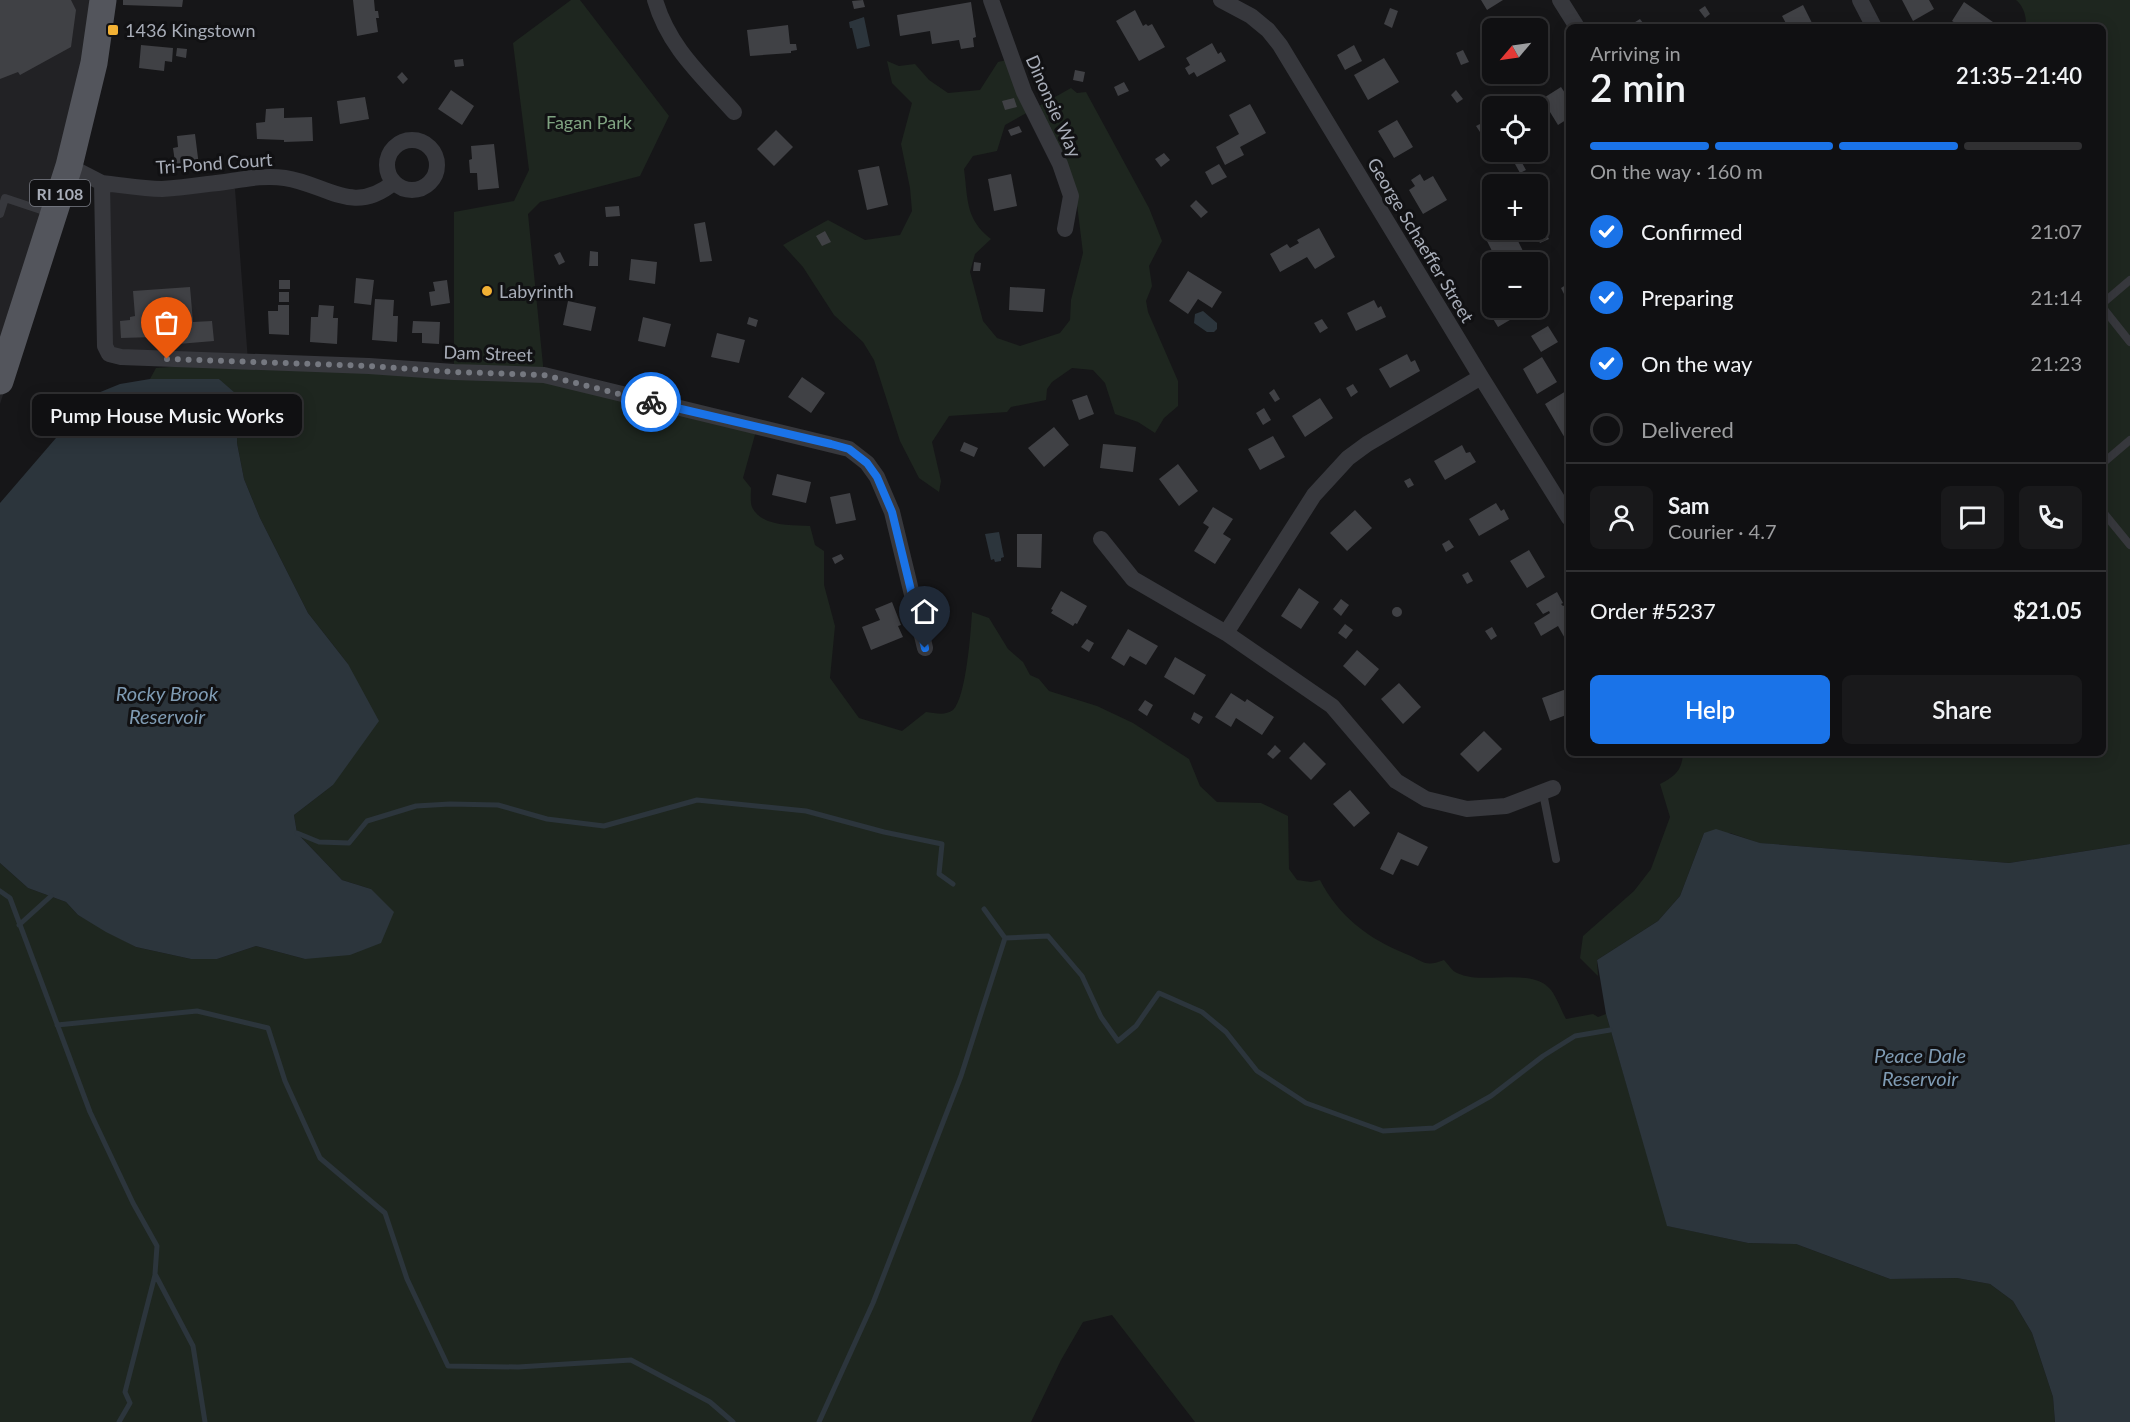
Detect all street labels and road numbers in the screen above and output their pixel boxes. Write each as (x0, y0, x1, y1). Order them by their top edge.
street label: Dinonsie Way (1022, 51, 1087, 161)
street label: Tri-Pond Court (155, 148, 273, 178)
street label: George Schaeffer Street (1363, 154, 1479, 327)
road number: RI 108 (30, 180, 90, 206)
street label: Dam Street (443, 340, 534, 366)

